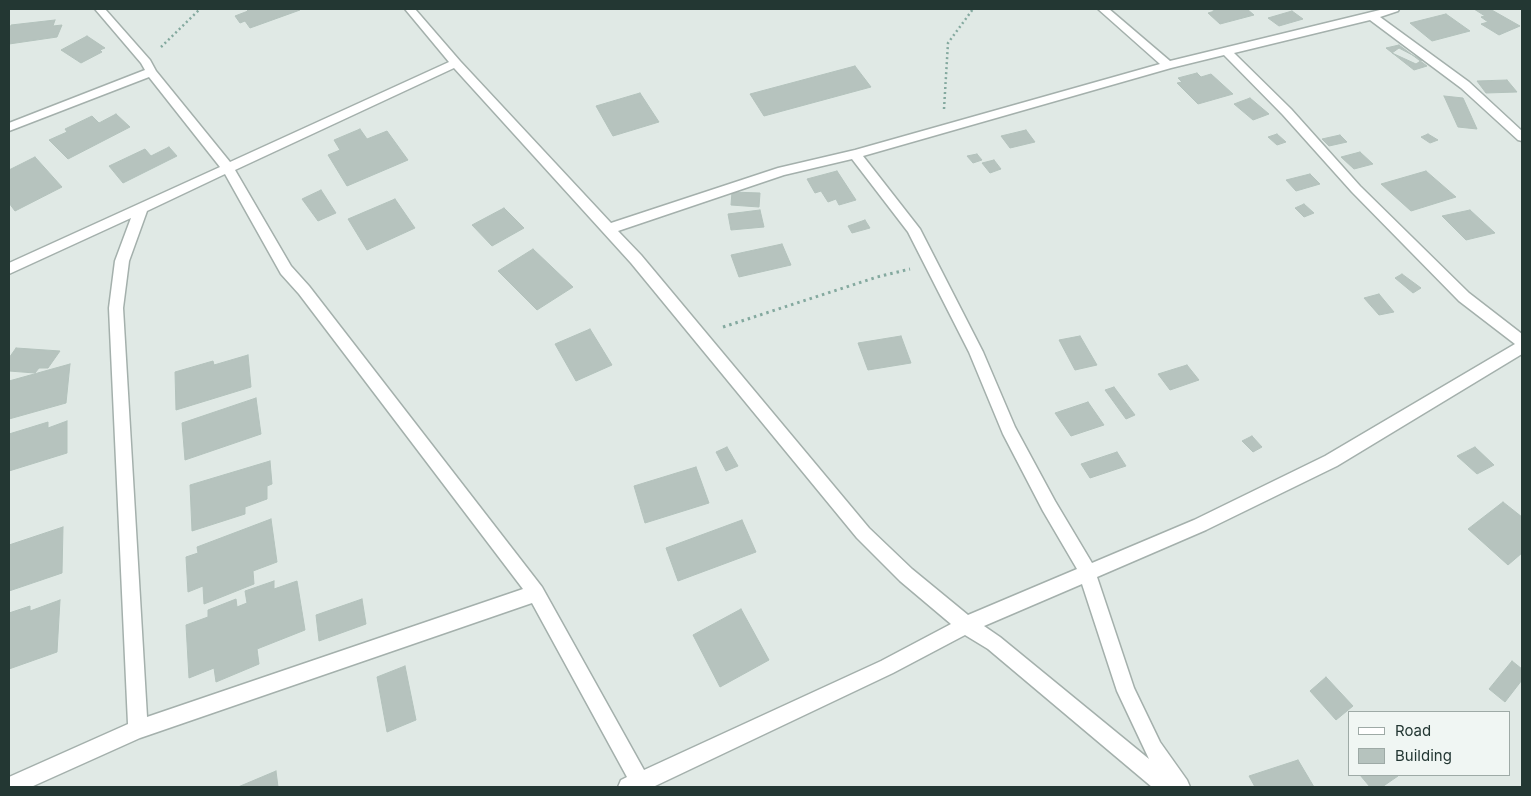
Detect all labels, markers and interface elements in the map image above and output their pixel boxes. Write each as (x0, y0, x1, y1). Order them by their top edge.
legend (1348, 711, 1511, 776)
text: Road (1395, 721, 1431, 740)
text: Building (1395, 746, 1452, 765)

